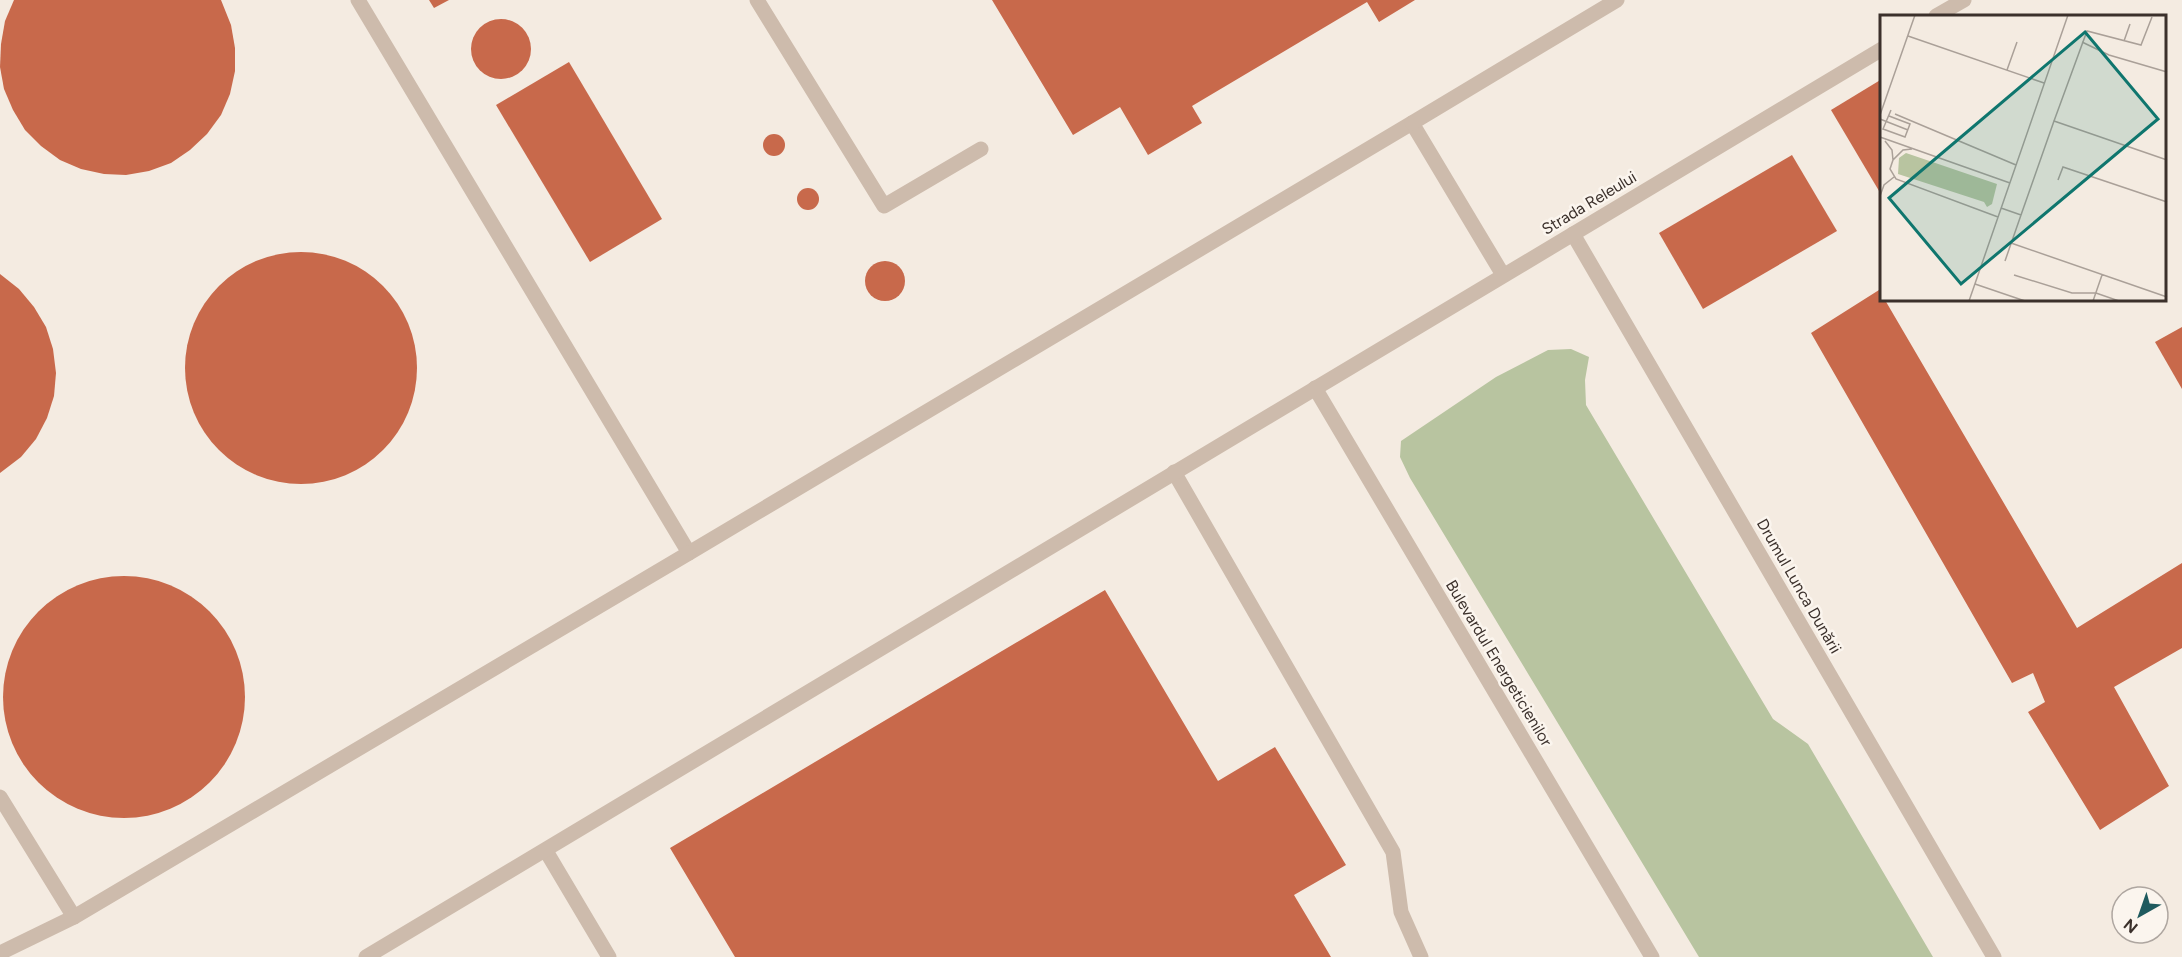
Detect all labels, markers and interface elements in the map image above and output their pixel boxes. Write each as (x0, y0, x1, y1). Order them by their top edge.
inset map (1880, 15, 2167, 302)
street label: Strada Releului (1538, 167, 1640, 239)
street label: Drumul Lunca Dunării (1753, 515, 1845, 657)
street label: Bulevardul Energeticienilor (1442, 576, 1557, 750)
north arrow (2110, 885, 2170, 945)
text: N (2120, 915, 2142, 937)

